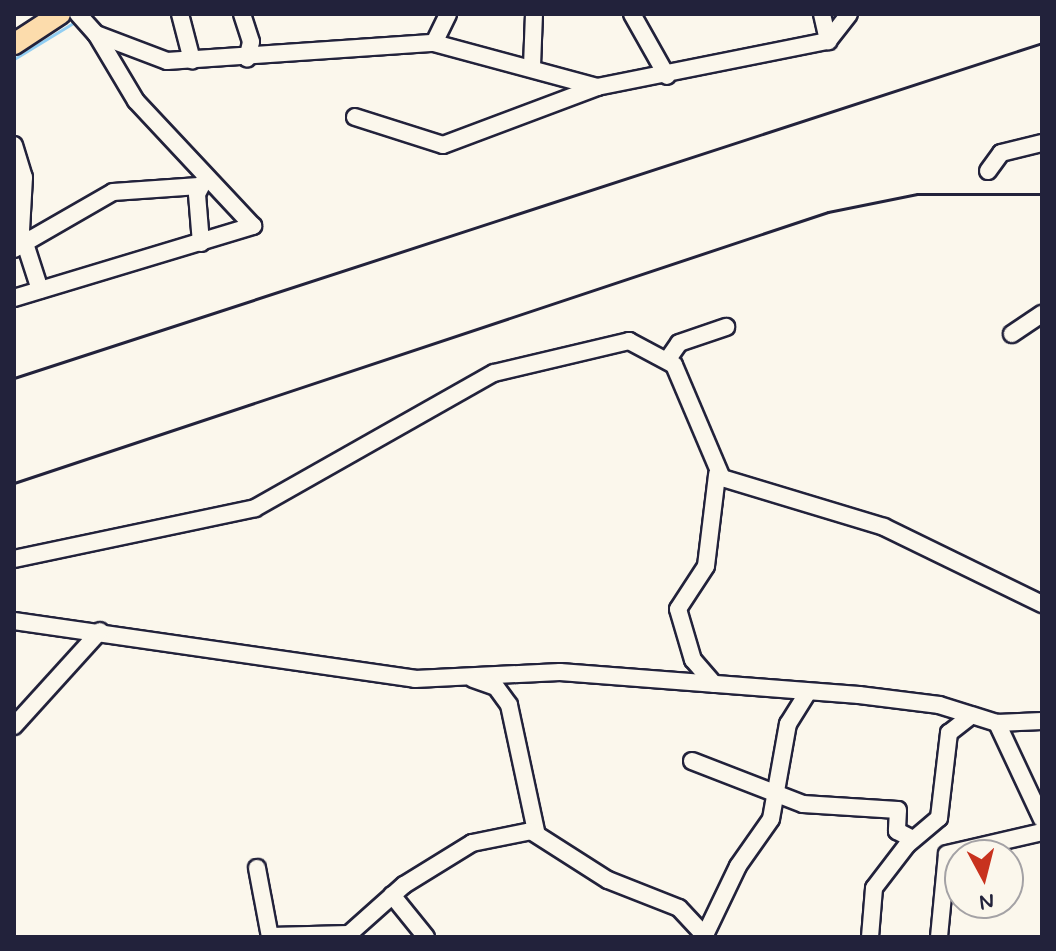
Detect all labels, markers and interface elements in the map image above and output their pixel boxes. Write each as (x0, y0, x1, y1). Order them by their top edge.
north arrow (944, 839, 1024, 919)
text: N (978, 886, 996, 916)

